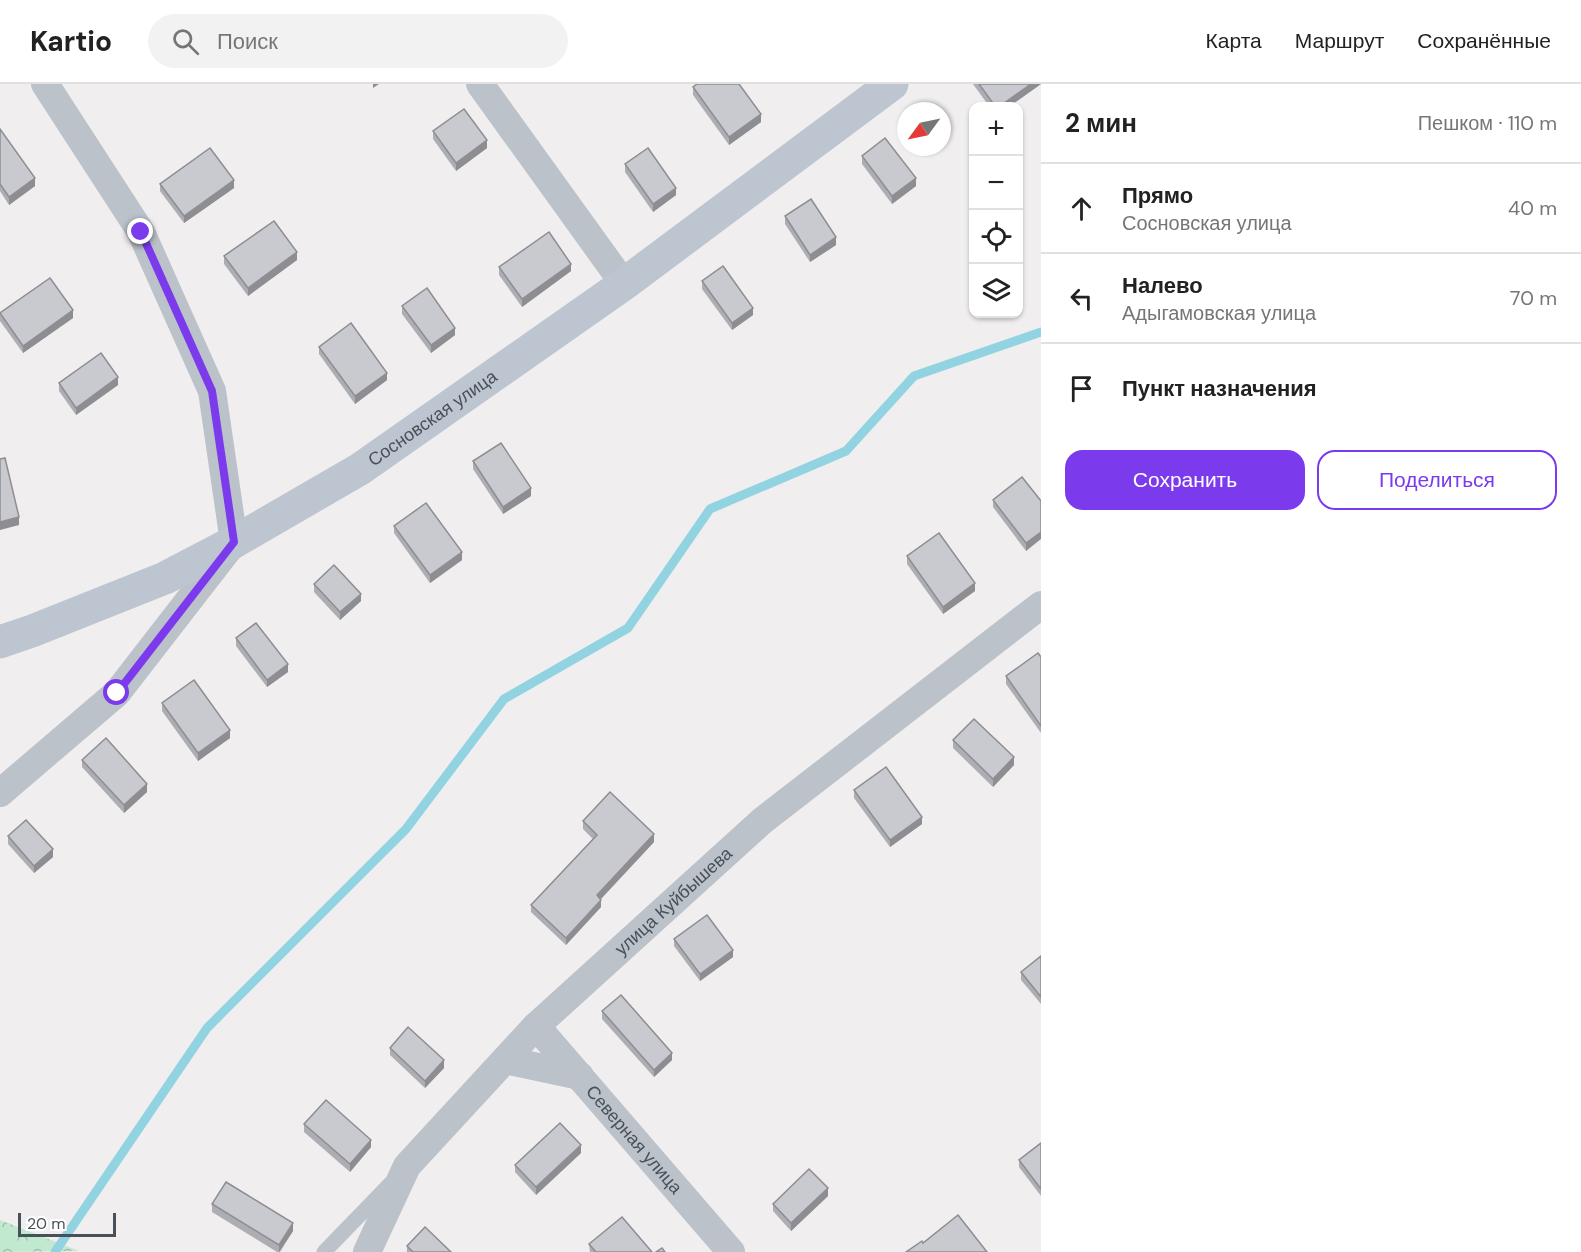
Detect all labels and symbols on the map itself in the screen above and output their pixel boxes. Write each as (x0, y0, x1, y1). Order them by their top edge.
north arrow (897, 102, 951, 156)
route end (127, 218, 153, 244)
street label: Сосновская улица (363, 364, 503, 472)
route start (103, 679, 129, 705)
street label: улица Куйбышева (610, 841, 738, 961)
street label: Северная улица (580, 1080, 688, 1200)
scale bar (18, 1210, 116, 1238)

